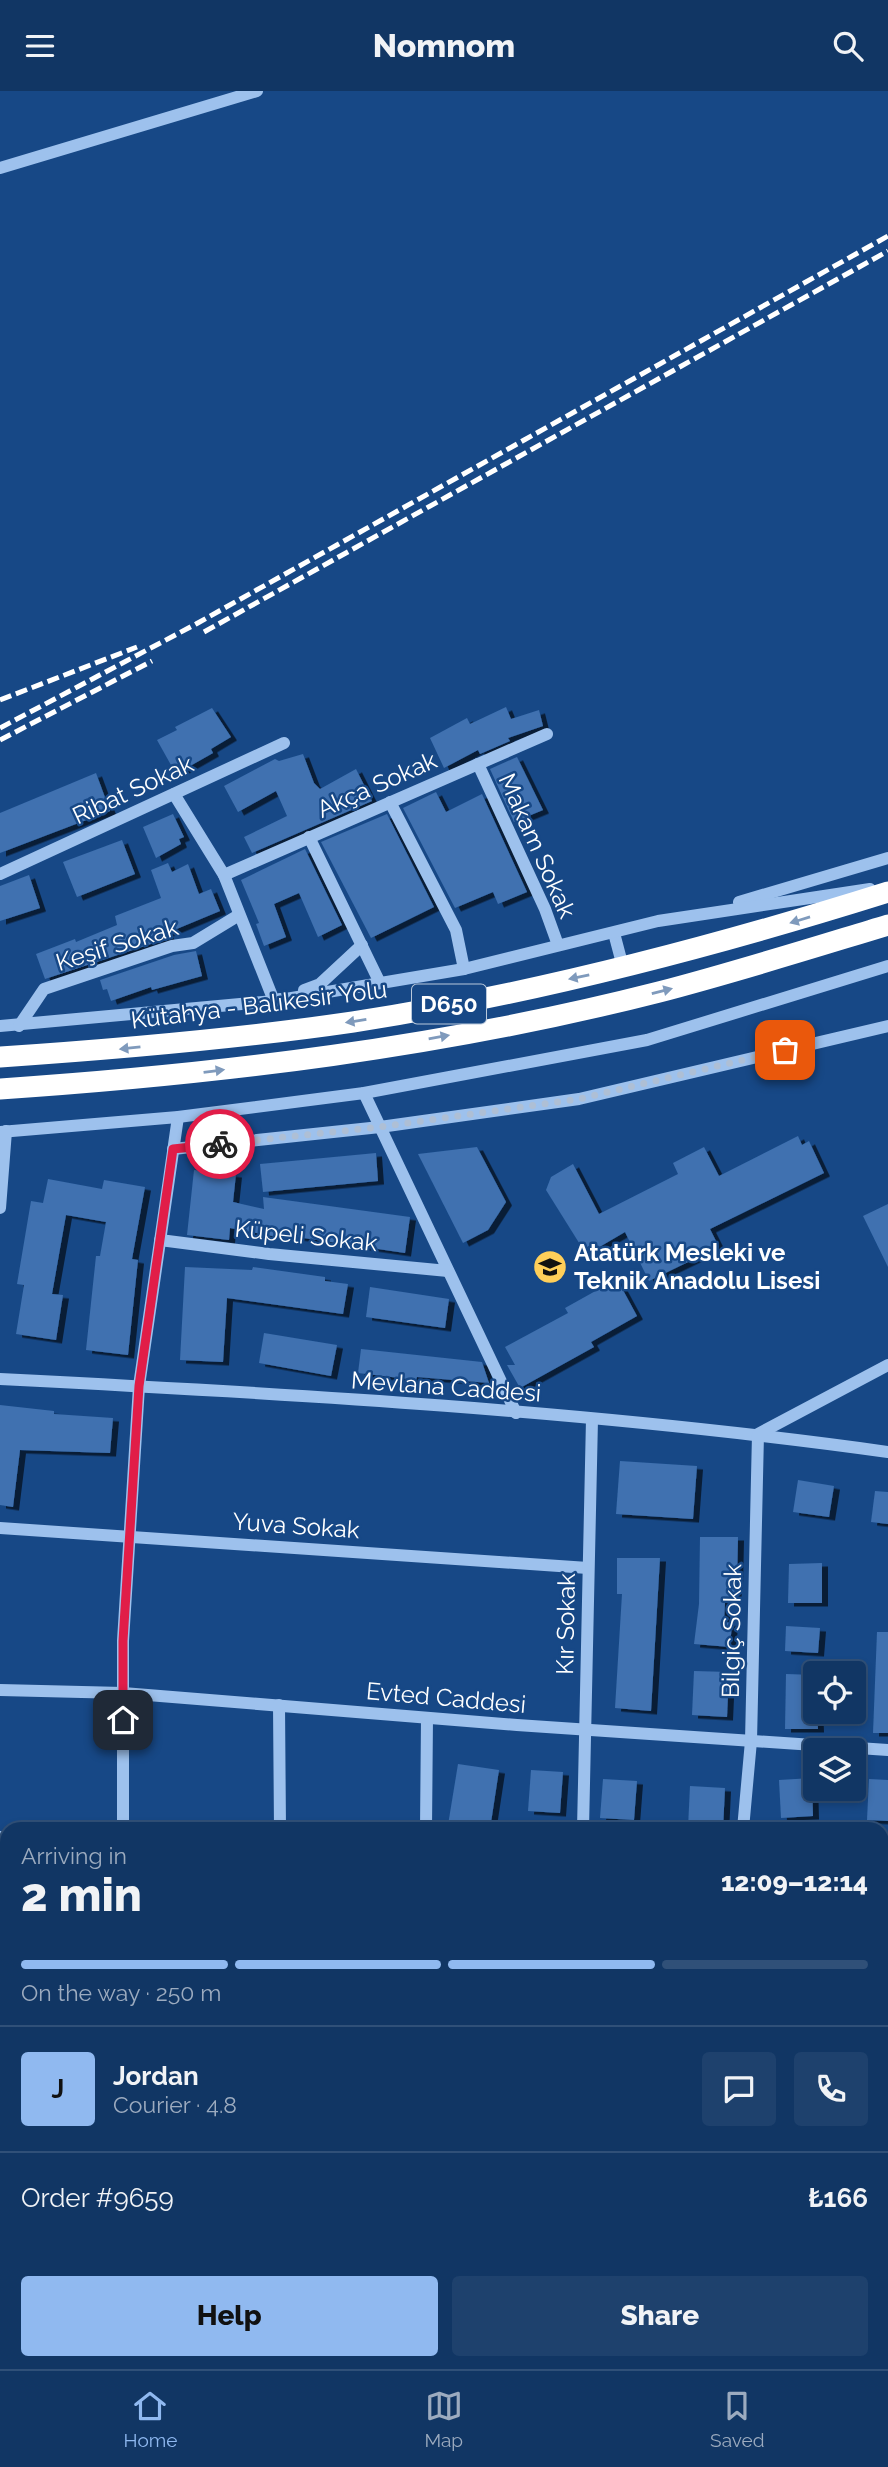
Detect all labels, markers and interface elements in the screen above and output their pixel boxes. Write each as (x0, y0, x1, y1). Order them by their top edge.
icon: menu (21, 27, 59, 65)
text: Nomnom (373, 27, 515, 64)
icon: search (829, 27, 867, 65)
street label: Akça Sokak (312, 745, 441, 824)
street label: Ribat Sokak (68, 749, 198, 830)
street label: Makam Sokak (493, 769, 582, 923)
street label: Keşif Sokak (52, 912, 182, 977)
one-way arrow (789, 915, 810, 925)
one-way arrow (568, 971, 590, 982)
street label: Kütahya - Balıkesir Yolu (129, 974, 389, 1035)
road number: D650 (412, 984, 486, 1023)
one-way arrow (651, 985, 673, 996)
one-way arrow (345, 1016, 367, 1027)
pin (755, 1020, 815, 1080)
icon: bag (766, 1031, 804, 1069)
one-way arrow (428, 1032, 450, 1043)
one-way arrow (119, 1042, 141, 1053)
one-way arrow (204, 1065, 226, 1076)
courier (185, 1109, 255, 1179)
icon: bike (201, 1125, 239, 1163)
street label: Küpeli Sokak (233, 1214, 379, 1257)
place label: Atatürk Mesleki ve Teknik Anadolu Lisesi (574, 1238, 820, 1295)
school or university icon: Atatürk Mesleki ve Teknik Anadolu Lisesi (531, 1248, 569, 1286)
street label: Mevlana Caddesi (350, 1365, 542, 1408)
street label: Yuva Sokak (231, 1507, 361, 1544)
street label: Bilgiç Sokak (716, 1563, 747, 1698)
street label: Kır Sokak (550, 1572, 581, 1675)
map controls (803, 1661, 866, 1801)
button: locate (803, 1661, 866, 1724)
street label: Evted Caddesi (365, 1676, 527, 1719)
pin (93, 1690, 153, 1750)
icon: home (104, 1701, 142, 1739)
button: layers (803, 1738, 866, 1801)
text: Arriving in (21, 1842, 127, 1869)
text: 12:09–12:14 (721, 1867, 868, 1897)
text: 2 min (21, 1868, 142, 1922)
text: On the way · 250 m (21, 1979, 221, 2006)
button: chat (702, 2052, 776, 2126)
button: phone (794, 2052, 868, 2126)
text: Jordan (113, 2061, 199, 2091)
text: J (52, 2074, 64, 2104)
text: Courier · 4.8 (113, 2091, 237, 2118)
text: Order #9659 (21, 2183, 174, 2213)
text: ₺166 (808, 2183, 868, 2213)
button: Help (21, 2276, 438, 2356)
button: Share (452, 2276, 868, 2356)
tab: Home (124, 2387, 177, 2451)
tab: Map (424, 2387, 463, 2451)
tab: Saved (710, 2387, 764, 2451)

